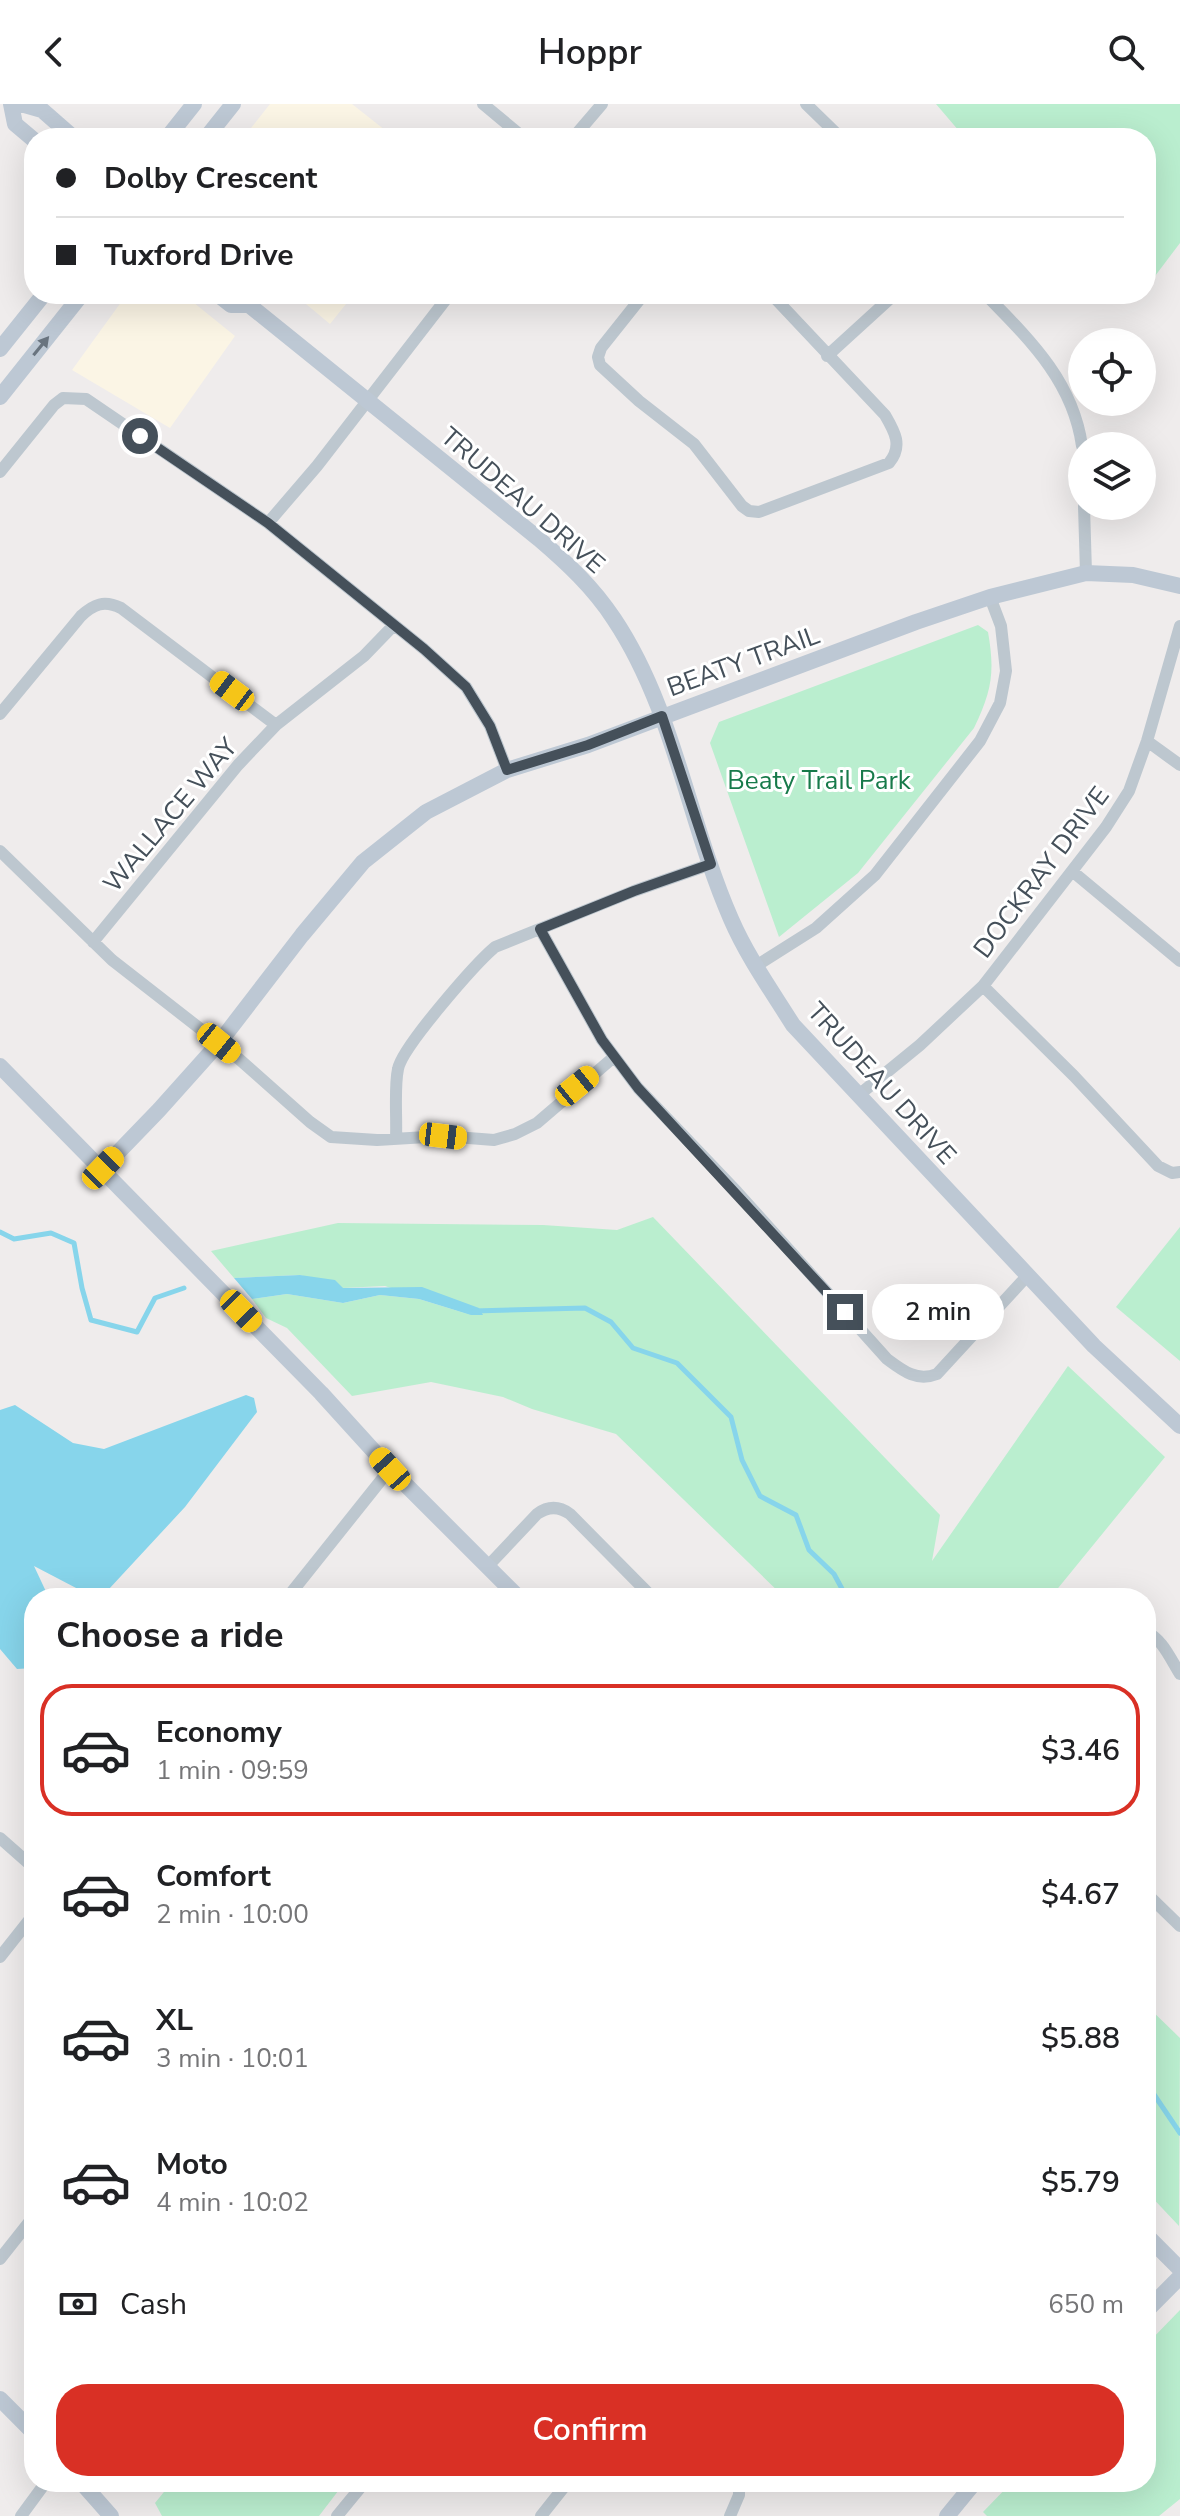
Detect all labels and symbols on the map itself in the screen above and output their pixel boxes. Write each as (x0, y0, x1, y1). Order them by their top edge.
one-way arrow (32, 336, 49, 356)
route start (122, 418, 158, 454)
street label: TRUDEAU DRIVE (433, 419, 612, 581)
street label: BEATY TRAIL (662, 618, 824, 705)
car (206, 667, 258, 715)
street label: WALLACE WAY (95, 730, 246, 900)
park label: Beaty Trail Park (727, 763, 912, 798)
street label: DOCKRAY DRIVE (965, 780, 1117, 965)
street label: TRUDEAU DRIVE (799, 995, 964, 1172)
car (193, 1019, 245, 1067)
car (551, 1062, 603, 1110)
car (418, 1121, 468, 1151)
car (78, 1142, 128, 1194)
callout: 2 min (873, 1284, 1005, 1340)
car (216, 1285, 266, 1337)
route end (827, 1294, 863, 1330)
car (365, 1443, 415, 1495)

